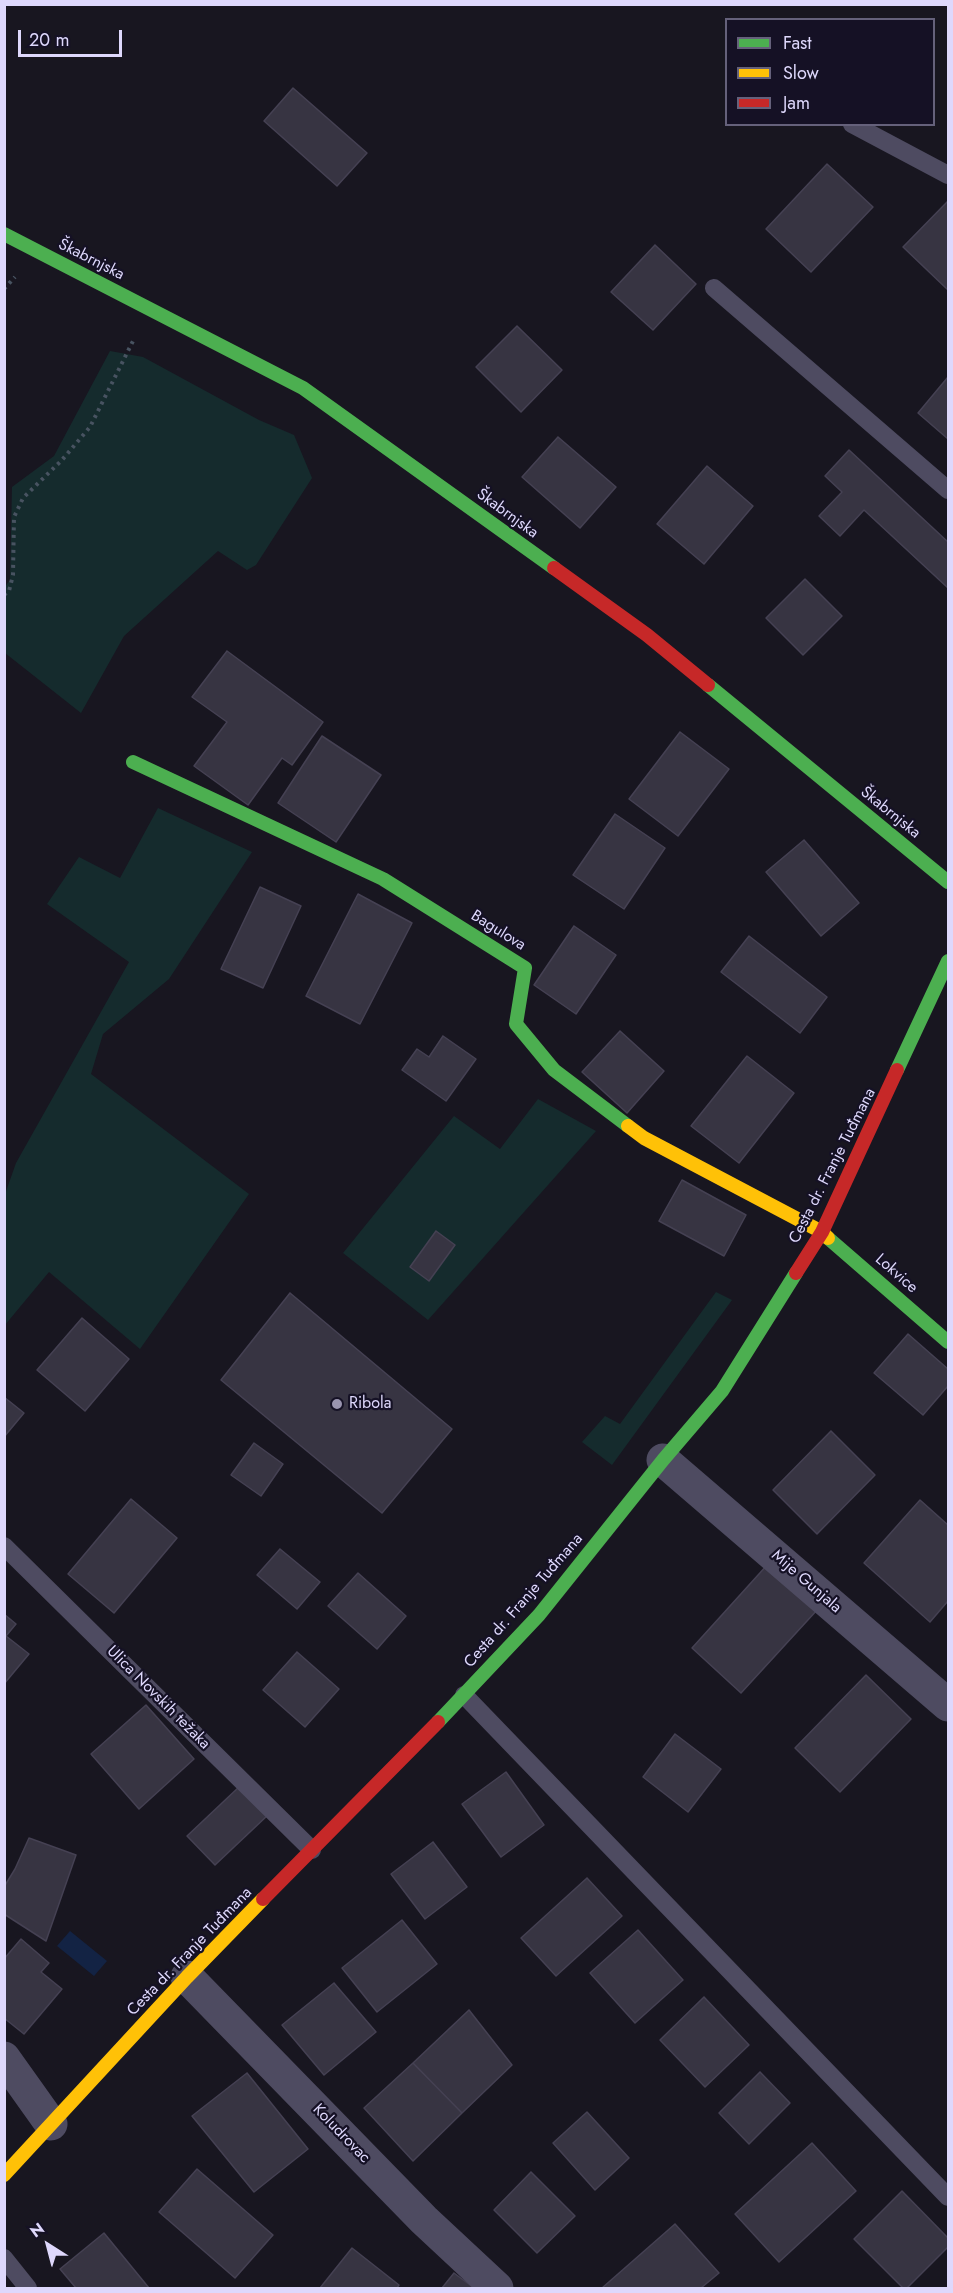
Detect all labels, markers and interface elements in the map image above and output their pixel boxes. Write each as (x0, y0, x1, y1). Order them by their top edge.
scale bar (21, 18, 124, 56)
legend (725, 18, 935, 126)
text: 20 m (29, 27, 69, 53)
text: Fast (783, 30, 812, 56)
text: Slow (783, 60, 819, 86)
text: Jam (783, 90, 810, 116)
street label: Škabrnjska (55, 235, 127, 285)
street label: Škabrnjska (472, 485, 542, 543)
street label: Škabrnjska (856, 783, 924, 843)
street label: Bagulova (467, 907, 529, 955)
street label: Cesta dr. Franje Tuđmana (786, 1085, 880, 1247)
street label: Lokvice (871, 1250, 921, 1298)
place label: Ribola (349, 1394, 391, 1414)
marker: Ribola (330, 1397, 344, 1411)
street label: Cesta dr. Franje Tuđmana (461, 1530, 587, 1672)
street label: Mije Gunjala (767, 1546, 845, 1618)
street label: Ulica Novskih težaka (102, 1642, 214, 1754)
street label: Cesta dr. Franje Tuđmana (124, 1884, 256, 2020)
street label: Koludrovac (308, 2100, 374, 2168)
north arrow (18, 2215, 78, 2275)
text: N (25, 2217, 49, 2243)

